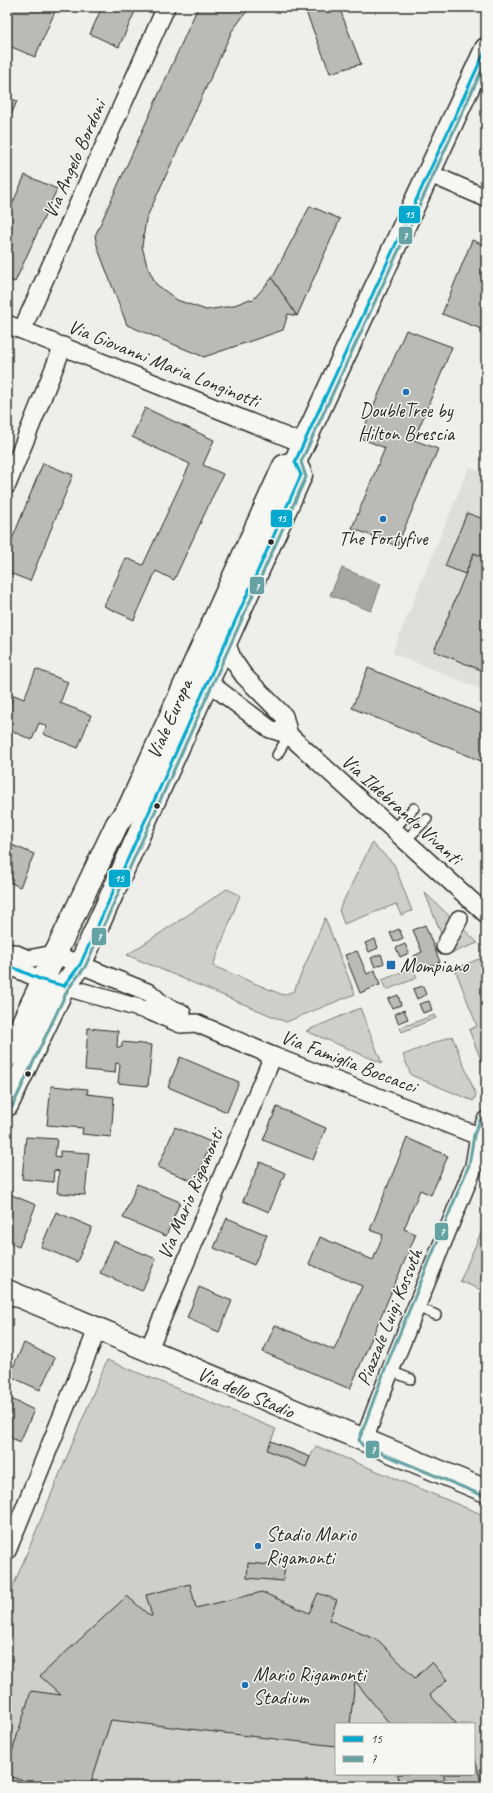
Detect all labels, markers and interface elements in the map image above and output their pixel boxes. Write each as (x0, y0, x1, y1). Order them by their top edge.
street label: Via Angelo Bordoni (37, 94, 113, 222)
line badge: 15 (398, 205, 421, 224)
text: 15 (404, 207, 415, 221)
line badge: 7 (398, 226, 413, 245)
text: 7 (403, 228, 409, 242)
street label: Via Giovanni Maria Longinotti (65, 314, 265, 414)
marker: DoubleTree by Hilton Brescia (401, 387, 411, 397)
place label: DoubleTree by Hilton Brescia (358, 398, 456, 446)
line badge: 15 (270, 509, 293, 528)
text: 15 (276, 511, 287, 525)
marker: The Fortyfive (378, 514, 388, 524)
place label: The Fortyfive (338, 526, 429, 551)
unlabelled marker (266, 537, 276, 547)
line badge: 7 (249, 576, 265, 595)
text: 7 (255, 579, 261, 593)
street label: Viale Europa (141, 674, 199, 763)
street label: Via Ildebrando Vivanti (336, 749, 469, 872)
unlabelled marker (152, 801, 162, 811)
line badge: 15 (108, 869, 131, 888)
text: 15 (114, 871, 125, 885)
line badge: 7 (91, 927, 107, 946)
text: 7 (97, 929, 103, 943)
place label: Mompiano (400, 953, 469, 978)
marker: Mompiano (385, 959, 397, 971)
street label: Via Famiglia Boccacci (277, 1024, 422, 1100)
unlabelled marker (23, 1069, 33, 1079)
street label: Via Mario Rigamonti (152, 1123, 230, 1263)
line badge: 7 (434, 1222, 449, 1241)
text: 7 (440, 1224, 446, 1238)
street label: Piazzale Luigi Kossuth (351, 1244, 429, 1389)
street label: Via dello Stadio (194, 1361, 299, 1424)
line badge: 7 (365, 1440, 380, 1459)
text: 7 (371, 1442, 377, 1456)
place label: Stadio Mario Rigamonti (266, 1522, 357, 1570)
marker: Stadio Mario Rigamonti (253, 1541, 263, 1551)
place label: Mario Rigamonti Stadium (253, 1662, 368, 1710)
marker: Mario Rigamonti Stadium (240, 1680, 250, 1690)
legend (335, 1723, 475, 1775)
text: 15 (371, 1731, 382, 1747)
text: 7 (371, 1751, 377, 1767)

